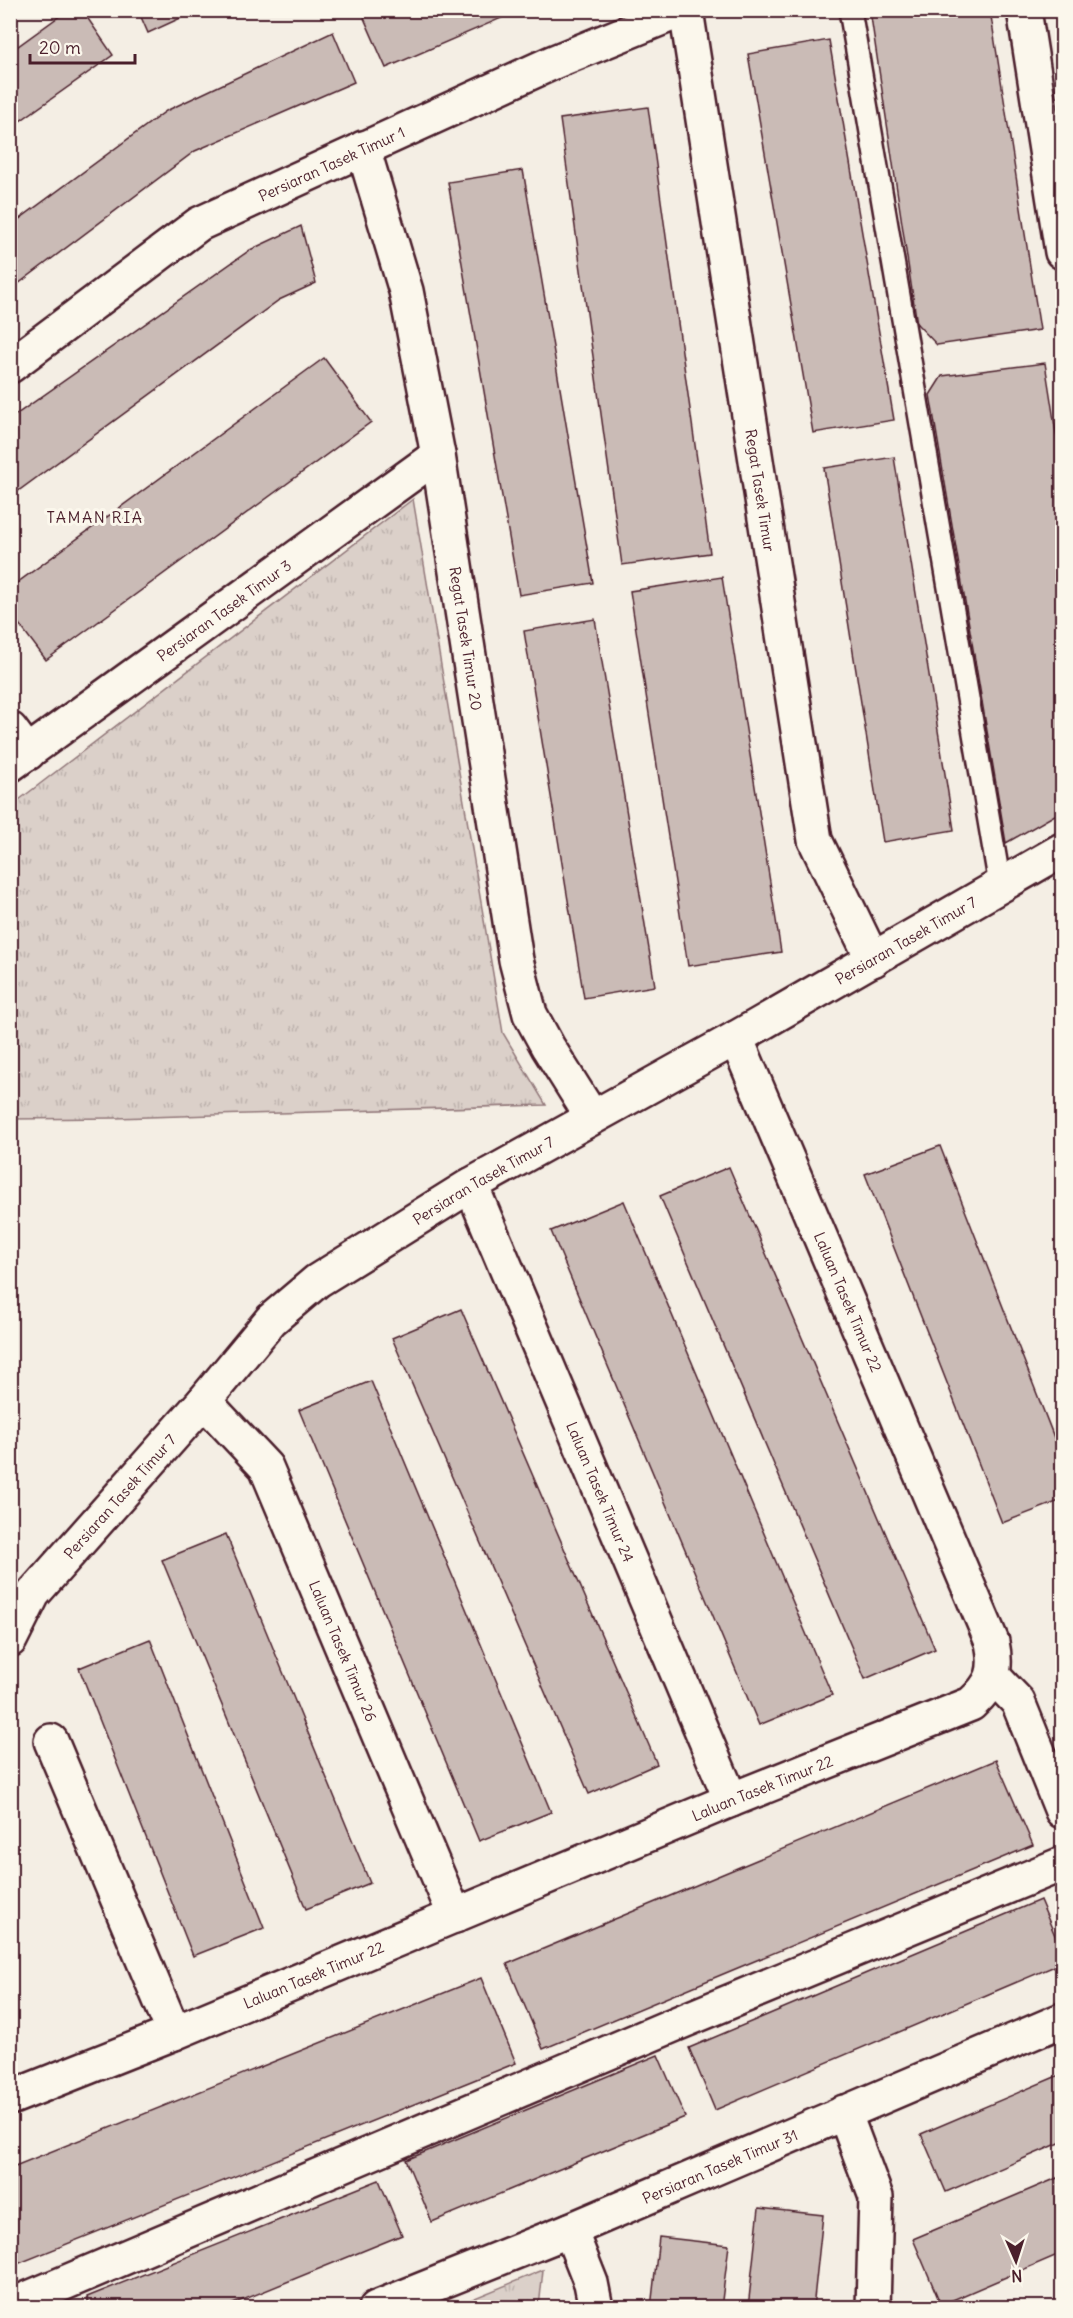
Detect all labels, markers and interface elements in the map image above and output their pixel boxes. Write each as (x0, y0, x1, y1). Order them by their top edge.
scale bar (30, 27, 135, 65)
text: 20 m (39, 36, 81, 59)
street label: Persiaran Tasek Timur 1 (255, 122, 408, 205)
street label: Regat Tasek Timur (742, 428, 780, 553)
district label: TAMAN RIA (46, 507, 144, 527)
street label: Persiaran Tasek Timur 3 (153, 555, 295, 665)
street label: Regat Tasek Timur 20 (446, 565, 487, 712)
street label: Persiaran Tasek Timur 7 (832, 892, 980, 988)
street label: Persiaran Tasek Timur 7 (409, 1132, 557, 1229)
street label: Laluan Tasek Timur 22 (810, 1229, 886, 1375)
street label: Laluan Tasek Timur 24 (563, 1419, 639, 1565)
street label: Persiaran Tasek Timur 7 (59, 1430, 180, 1562)
street label: Laluan Tasek Timur 26 (305, 1578, 381, 1724)
street label: Laluan Tasek Timur 22 (689, 1751, 835, 1825)
street label: Laluan Tasek Timur 22 (240, 1937, 387, 2012)
street label: Persiaran Tasek Timur 31 (639, 2125, 800, 2208)
north arrow (986, 2231, 1046, 2291)
text: N (1011, 2266, 1023, 2286)

